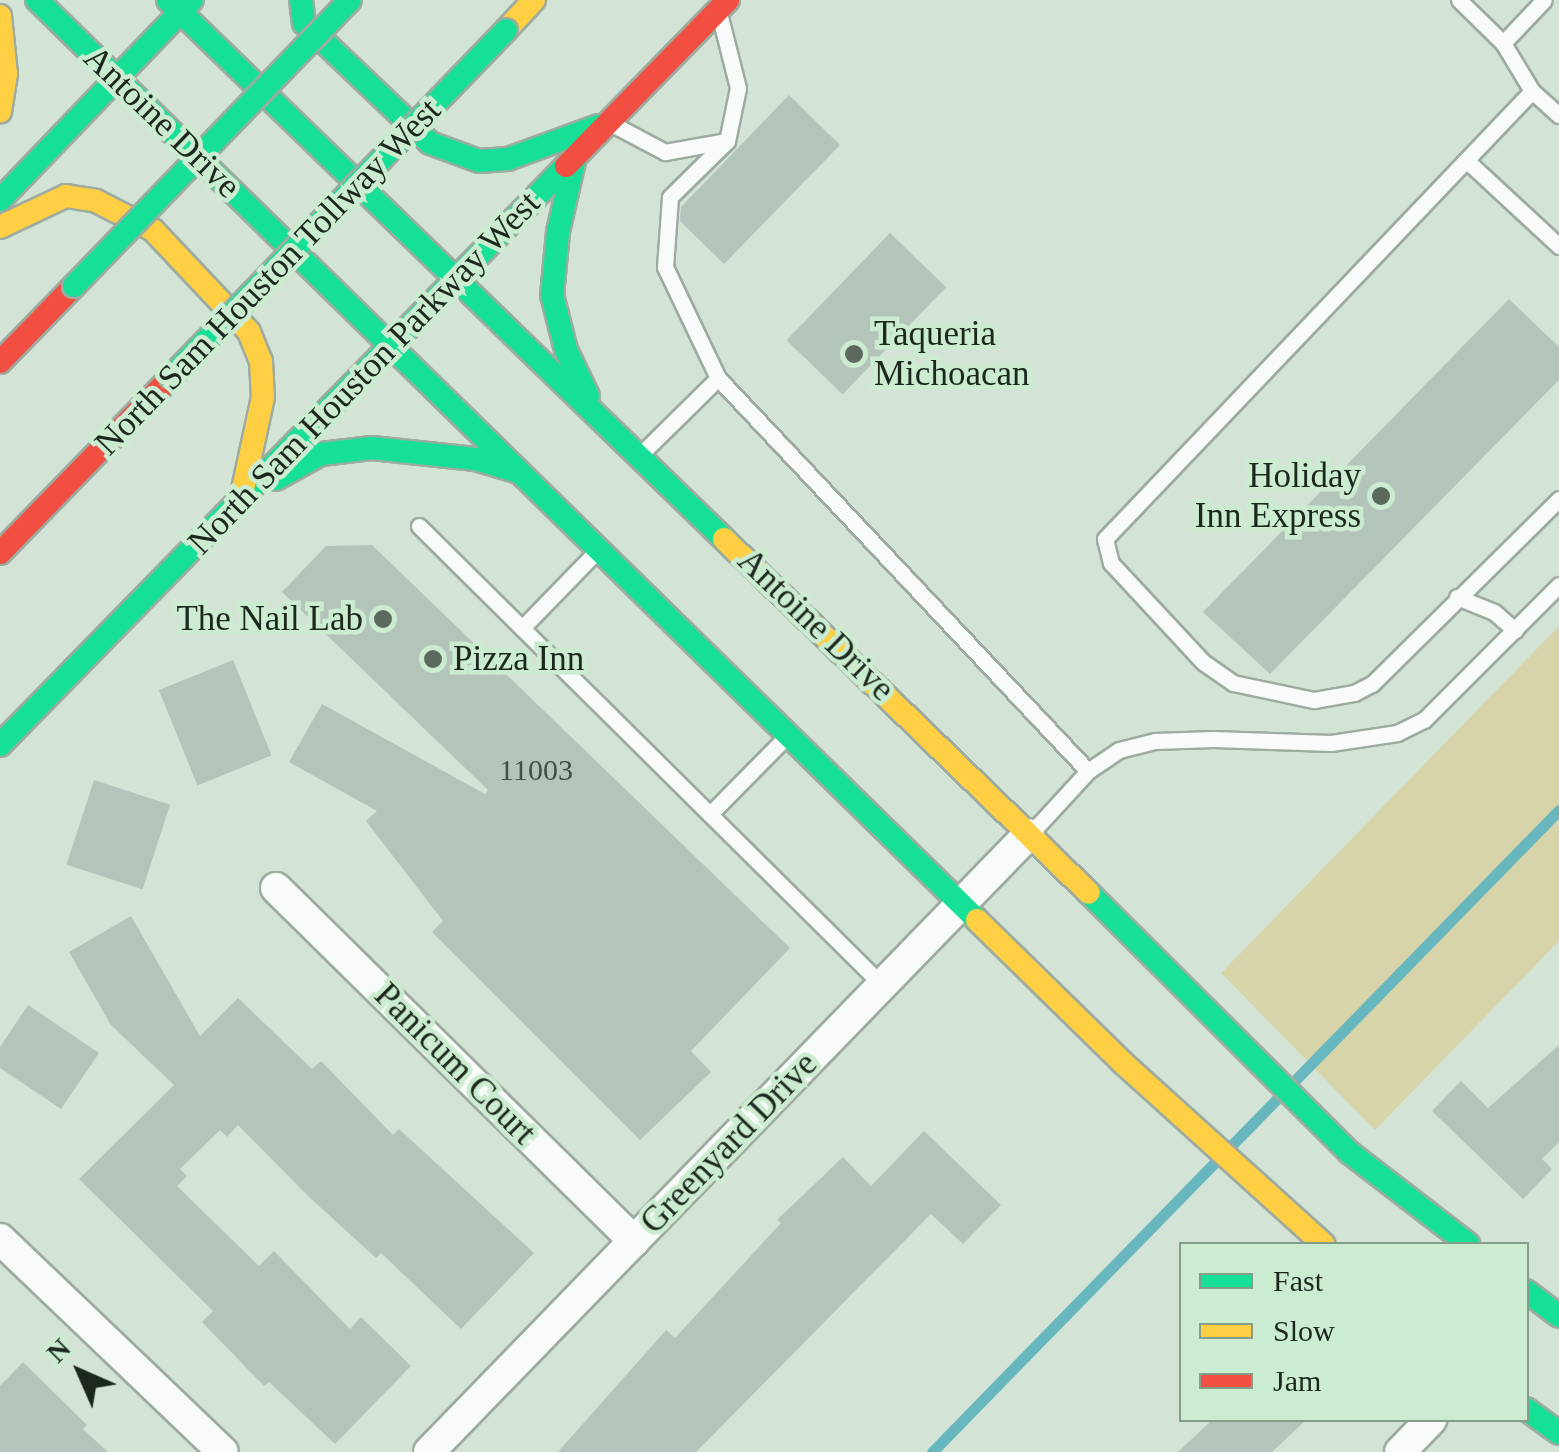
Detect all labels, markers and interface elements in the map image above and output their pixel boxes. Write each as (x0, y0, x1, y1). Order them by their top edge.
street label: Antoine Drive (75, 37, 249, 207)
street label: North Sam Houston Tollway West (86, 89, 450, 465)
street label: North Sam Houston Parkway West (179, 183, 549, 563)
place label: Taqueria Michoacan (874, 313, 1029, 395)
marker: Taqueria Michoacan (843, 343, 865, 365)
place label: Holiday Inn Express (1195, 455, 1361, 537)
marker: Holiday Inn Express (1370, 485, 1392, 507)
street label: Antoine Drive (729, 540, 903, 710)
place label: The Nail Lab (176, 598, 363, 640)
marker: The Nail Lab (372, 608, 394, 630)
place label: Pizza Inn (453, 638, 584, 680)
marker: Pizza Inn (422, 648, 444, 670)
house number: 11003 (499, 752, 573, 788)
street label: Panicum Court (366, 975, 544, 1153)
street label: Greenyard Drive (632, 1043, 826, 1243)
legend (1179, 1242, 1529, 1422)
text: Fast (1273, 1264, 1323, 1297)
text: Slow (1273, 1314, 1335, 1347)
north arrow (30, 1322, 130, 1422)
text: N (40, 1332, 77, 1369)
text: Jam (1273, 1364, 1321, 1397)

